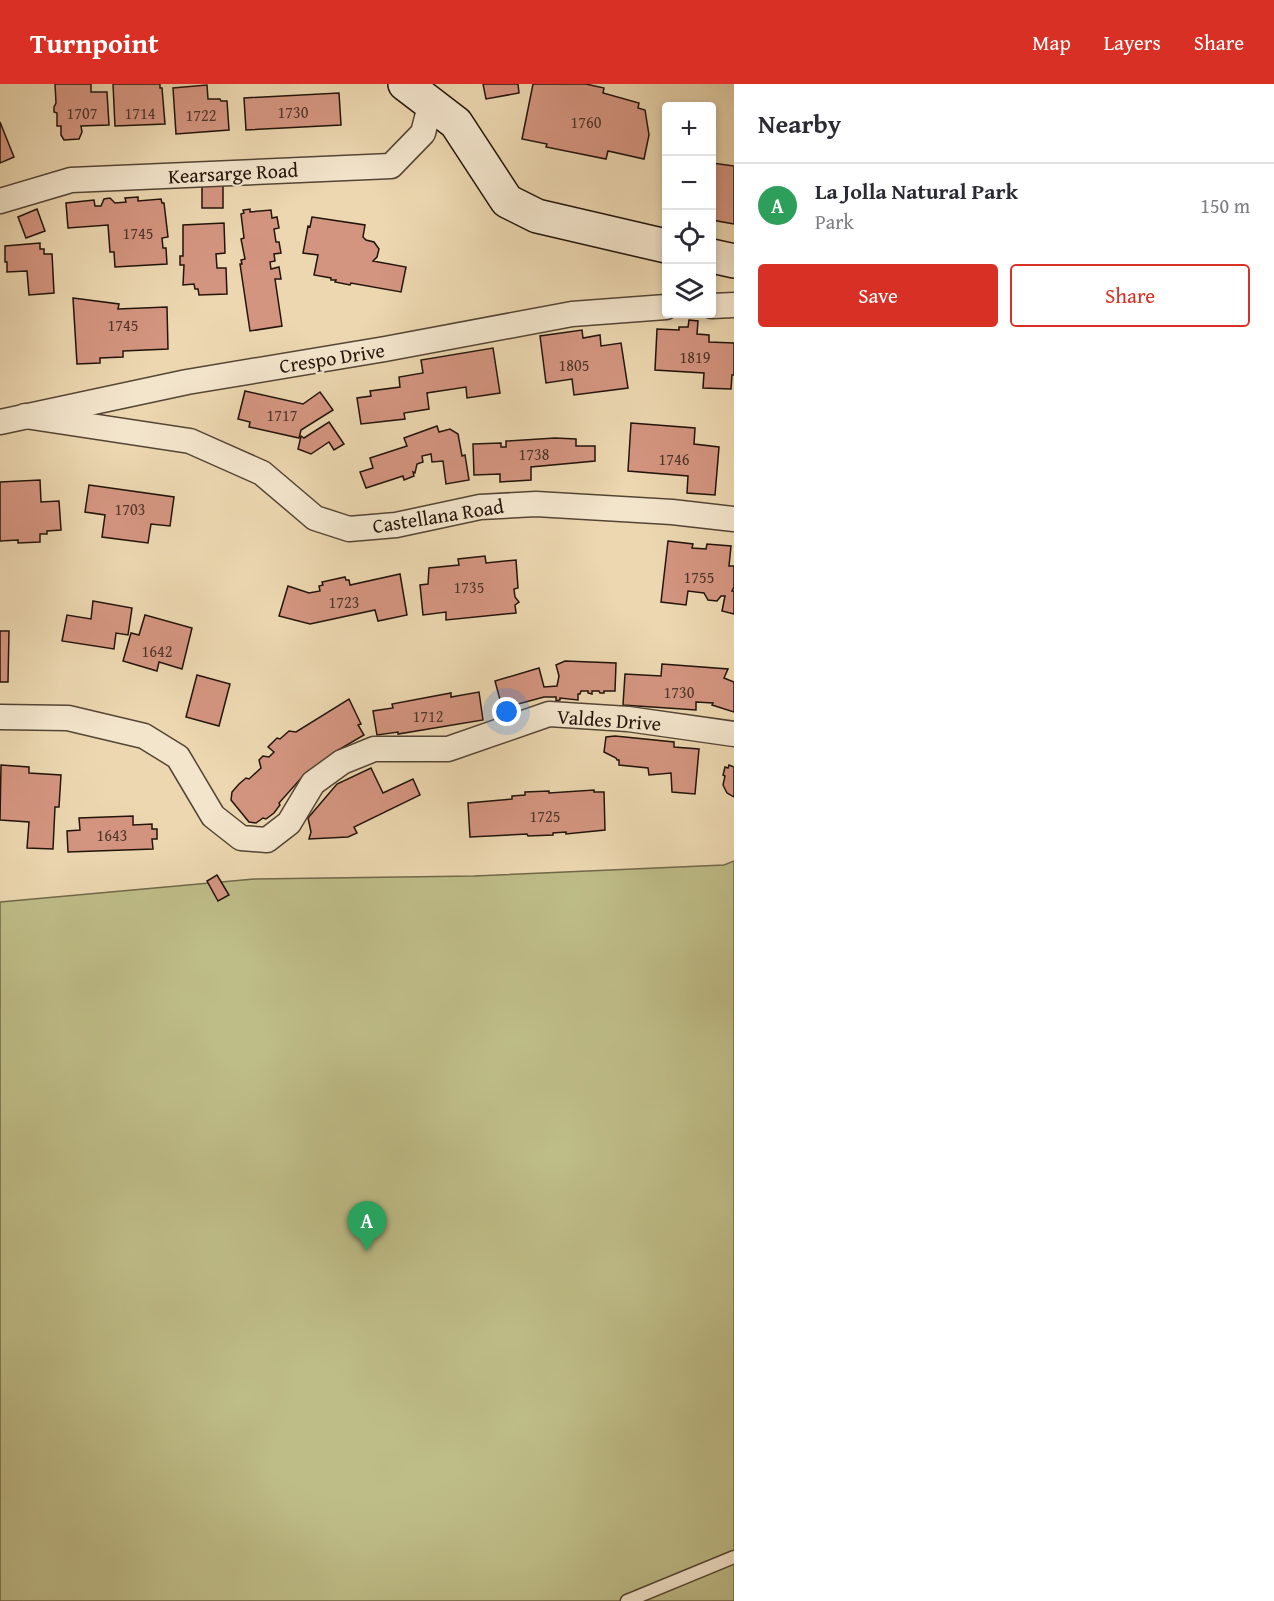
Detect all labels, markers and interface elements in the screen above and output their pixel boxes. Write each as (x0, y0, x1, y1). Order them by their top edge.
text: Turnpoint (30, 22, 159, 63)
text: Map (1032, 27, 1071, 58)
text: Layers (1104, 27, 1161, 58)
text: Share (1194, 27, 1244, 58)
house number: 1730 (278, 100, 309, 124)
house number: 1707 (67, 101, 98, 125)
house number: 1714 (125, 101, 156, 125)
map controls (662, 102, 716, 318)
button: + (662, 102, 716, 156)
house number: 1722 (186, 103, 216, 127)
text: Nearby (758, 104, 841, 143)
house number: 1760 (571, 110, 602, 134)
street label: Kearsarge Road (167, 155, 299, 190)
button: − (662, 156, 716, 210)
text: La Jolla Natural Park (815, 175, 1018, 207)
text: A (771, 191, 784, 220)
text: 150 m (1200, 191, 1250, 220)
text: Park (815, 207, 854, 236)
button: locate (662, 210, 716, 264)
house number: 1745 (123, 221, 153, 245)
button: layers (662, 264, 716, 318)
button: Save (758, 264, 998, 327)
button: Share (1010, 264, 1250, 327)
house number: 1745 (108, 313, 138, 337)
street label: Crespo Drive (277, 335, 387, 380)
house number: 1819 (680, 345, 711, 369)
house number: 1805 (559, 353, 589, 377)
house number: 1717 (267, 403, 298, 427)
house number: 1738 (519, 442, 550, 466)
house number: 1746 (659, 447, 690, 471)
street label: Castellana Road (370, 491, 506, 540)
house number: 1703 (115, 497, 145, 521)
house number: 1755 (684, 565, 714, 589)
house number: 1735 (454, 575, 484, 599)
house number: 1723 (329, 590, 359, 614)
house number: 1642 (142, 639, 172, 663)
house number: 1730 (664, 680, 695, 704)
your location (492, 697, 521, 726)
street label: Valdes Drive (556, 701, 662, 738)
house number: 1712 (413, 704, 443, 728)
house number: 1725 (530, 804, 560, 828)
house number: 1643 (97, 823, 127, 847)
pin: A (348, 1202, 386, 1251)

